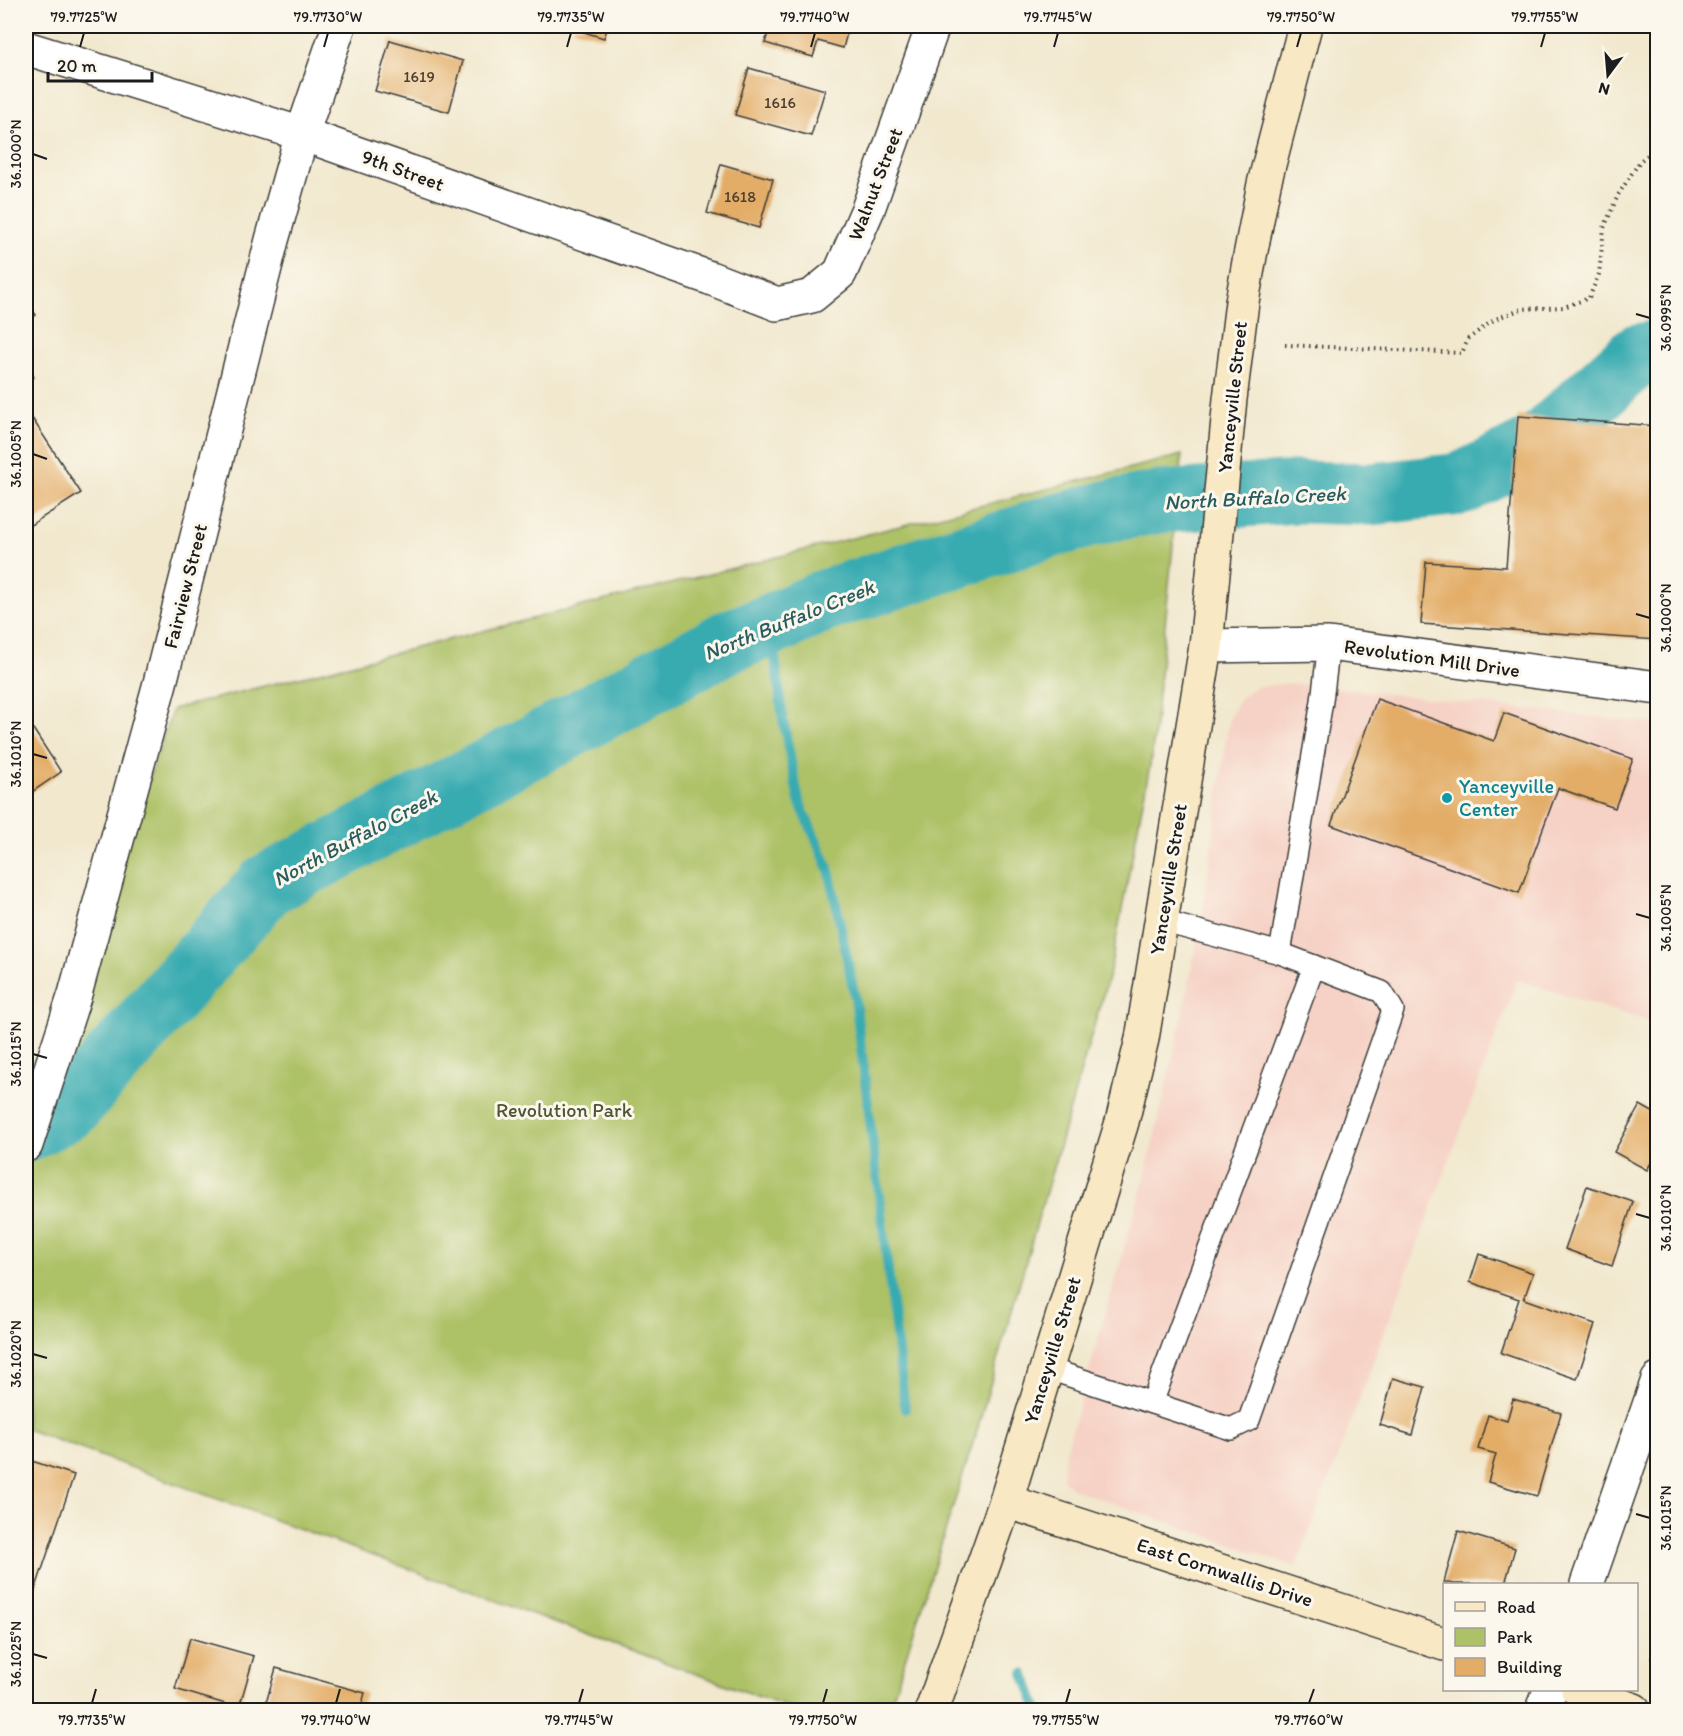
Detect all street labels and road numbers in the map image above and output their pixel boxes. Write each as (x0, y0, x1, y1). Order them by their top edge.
street label: Walnut Street (842, 124, 908, 244)
street label: 9th Street (359, 144, 448, 196)
street label: Yanceyville Street (1212, 320, 1252, 474)
street label: Fairview Street (158, 521, 212, 651)
street label: Revolution Mill Drive (1342, 634, 1522, 682)
street label: Yanceyville Street (1144, 802, 1192, 956)
street label: Yanceyville Street (1018, 1274, 1086, 1426)
street label: East Cornwallis Drive (1134, 1532, 1316, 1612)

